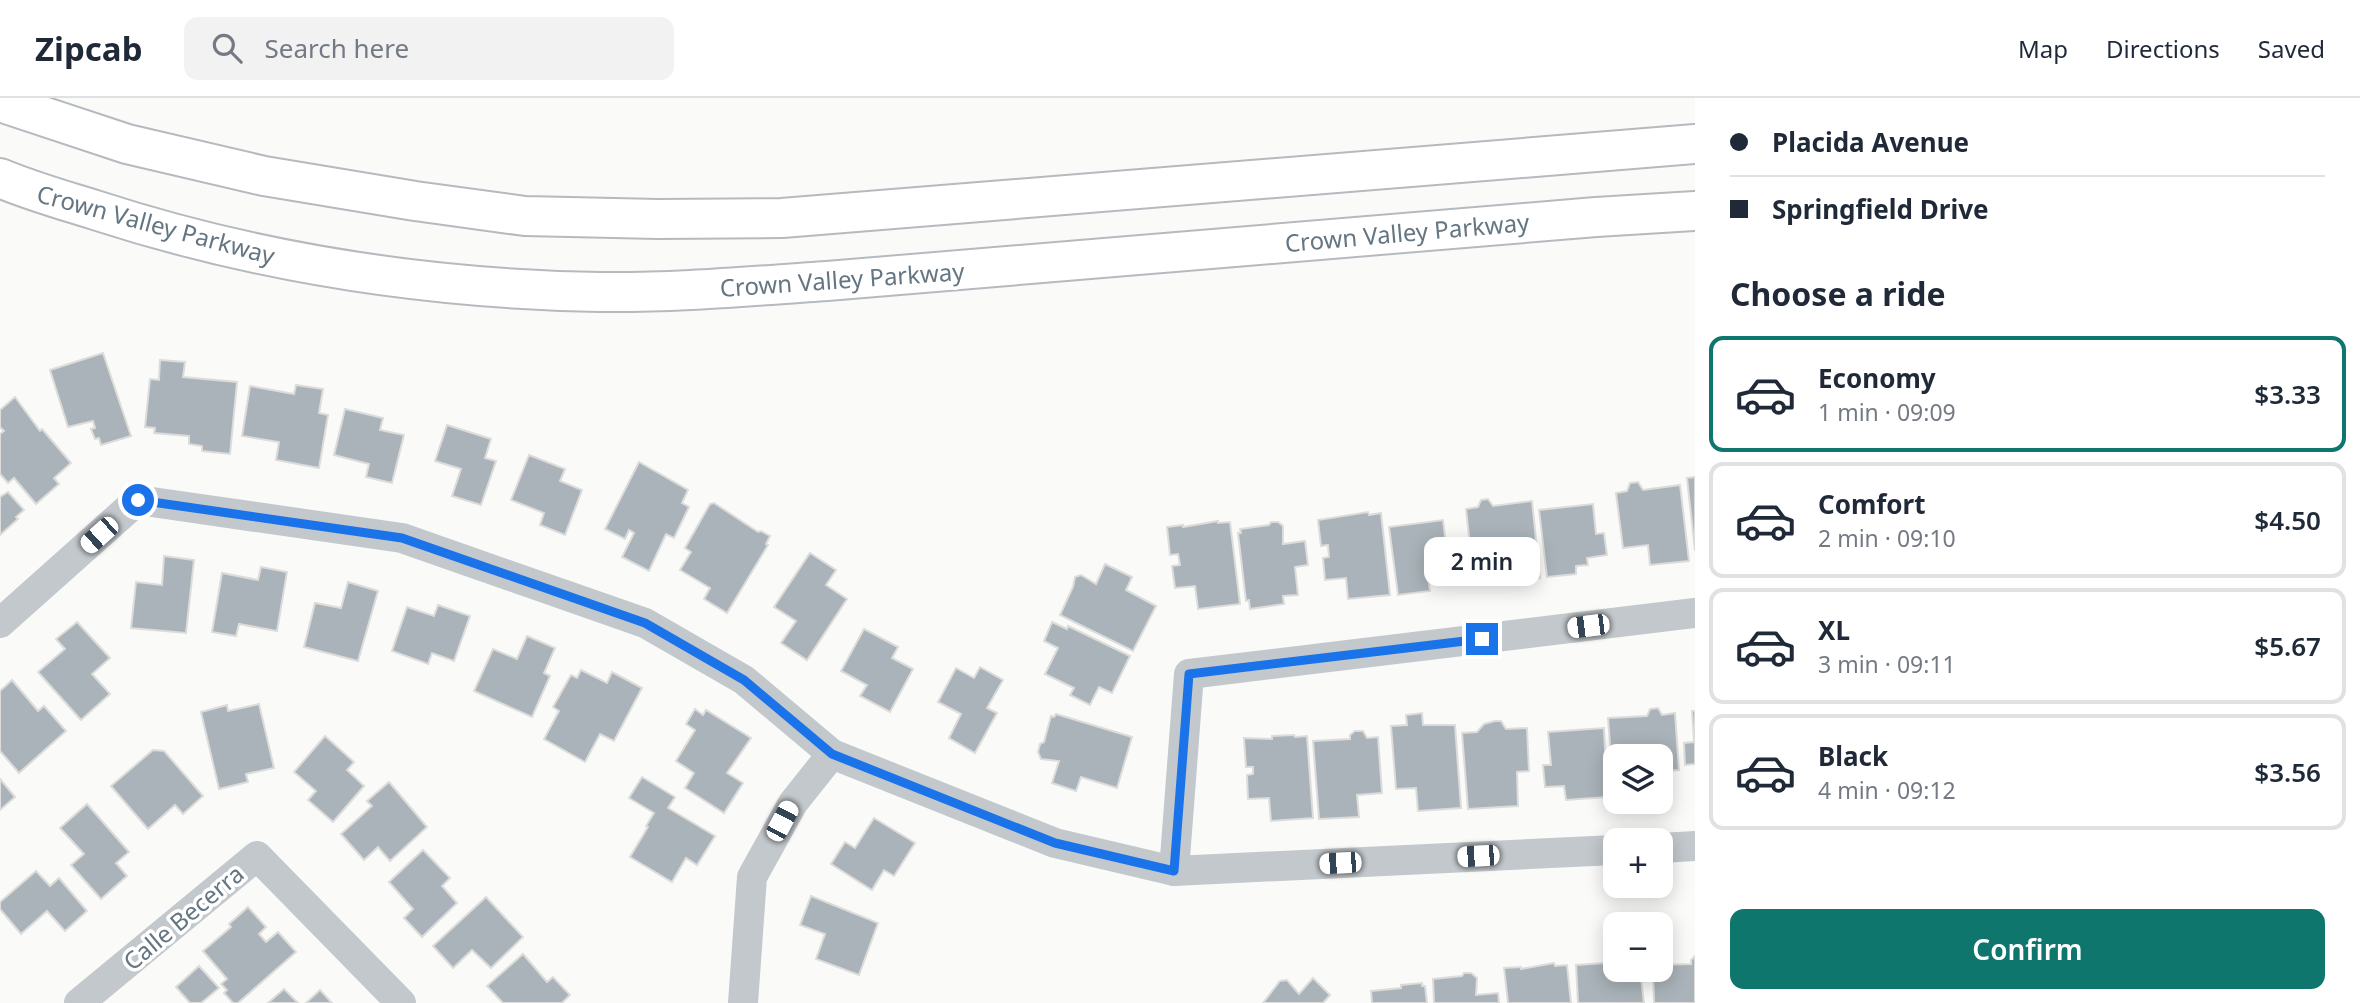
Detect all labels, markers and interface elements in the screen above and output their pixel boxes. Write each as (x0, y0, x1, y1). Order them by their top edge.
search box (184, 17, 674, 80)
text: Zipcab (35, 26, 142, 71)
icon: search (208, 29, 246, 67)
text: Search here (264, 30, 409, 66)
text: Map (2018, 32, 2068, 65)
text: Directions (2106, 32, 2220, 65)
text: Saved (2258, 32, 2325, 65)
text: Placida Avenue (1772, 124, 1969, 160)
street label: Crown Valley Parkway (33, 176, 279, 272)
text: Springfield Drive (1772, 191, 1989, 227)
street label: Crown Valley Parkway (1283, 205, 1531, 259)
street label: Crown Valley Parkway (719, 254, 966, 304)
text: Choose a ride (1730, 272, 1946, 315)
text: Economy (1818, 360, 1936, 396)
icon: car (1734, 363, 1797, 426)
text: $3.33 (2254, 376, 2321, 412)
text: 1 min · 09:09 (1818, 396, 1956, 428)
route start (122, 484, 154, 516)
text: Comfort (1818, 486, 1926, 522)
icon: car (1734, 489, 1797, 552)
text: $4.50 (2254, 502, 2321, 538)
car (77, 513, 122, 557)
text: 2 min · 09:10 (1818, 522, 1956, 554)
callout: 2 min (1424, 538, 1540, 587)
text: 2 min (1451, 545, 1513, 577)
text: XL (1818, 612, 1850, 648)
car (1566, 613, 1611, 639)
icon: car (1734, 615, 1797, 678)
route end (1466, 623, 1498, 655)
text: $5.67 (2254, 628, 2321, 664)
text: 3 min · 09:11 (1818, 648, 1956, 680)
text: Black (1818, 738, 1888, 774)
icon: car (1734, 741, 1797, 804)
map controls (1603, 744, 1673, 982)
button: layers (1603, 744, 1673, 814)
text: $3.56 (2254, 754, 2321, 790)
text: 4 min · 09:12 (1818, 774, 1956, 806)
car (763, 798, 802, 844)
button: + (1603, 828, 1673, 898)
car (1457, 844, 1500, 868)
car (1319, 851, 1362, 875)
street label: Calle Becerra (116, 857, 250, 977)
button: Confirm (1730, 909, 2325, 989)
button: − (1603, 912, 1673, 982)

